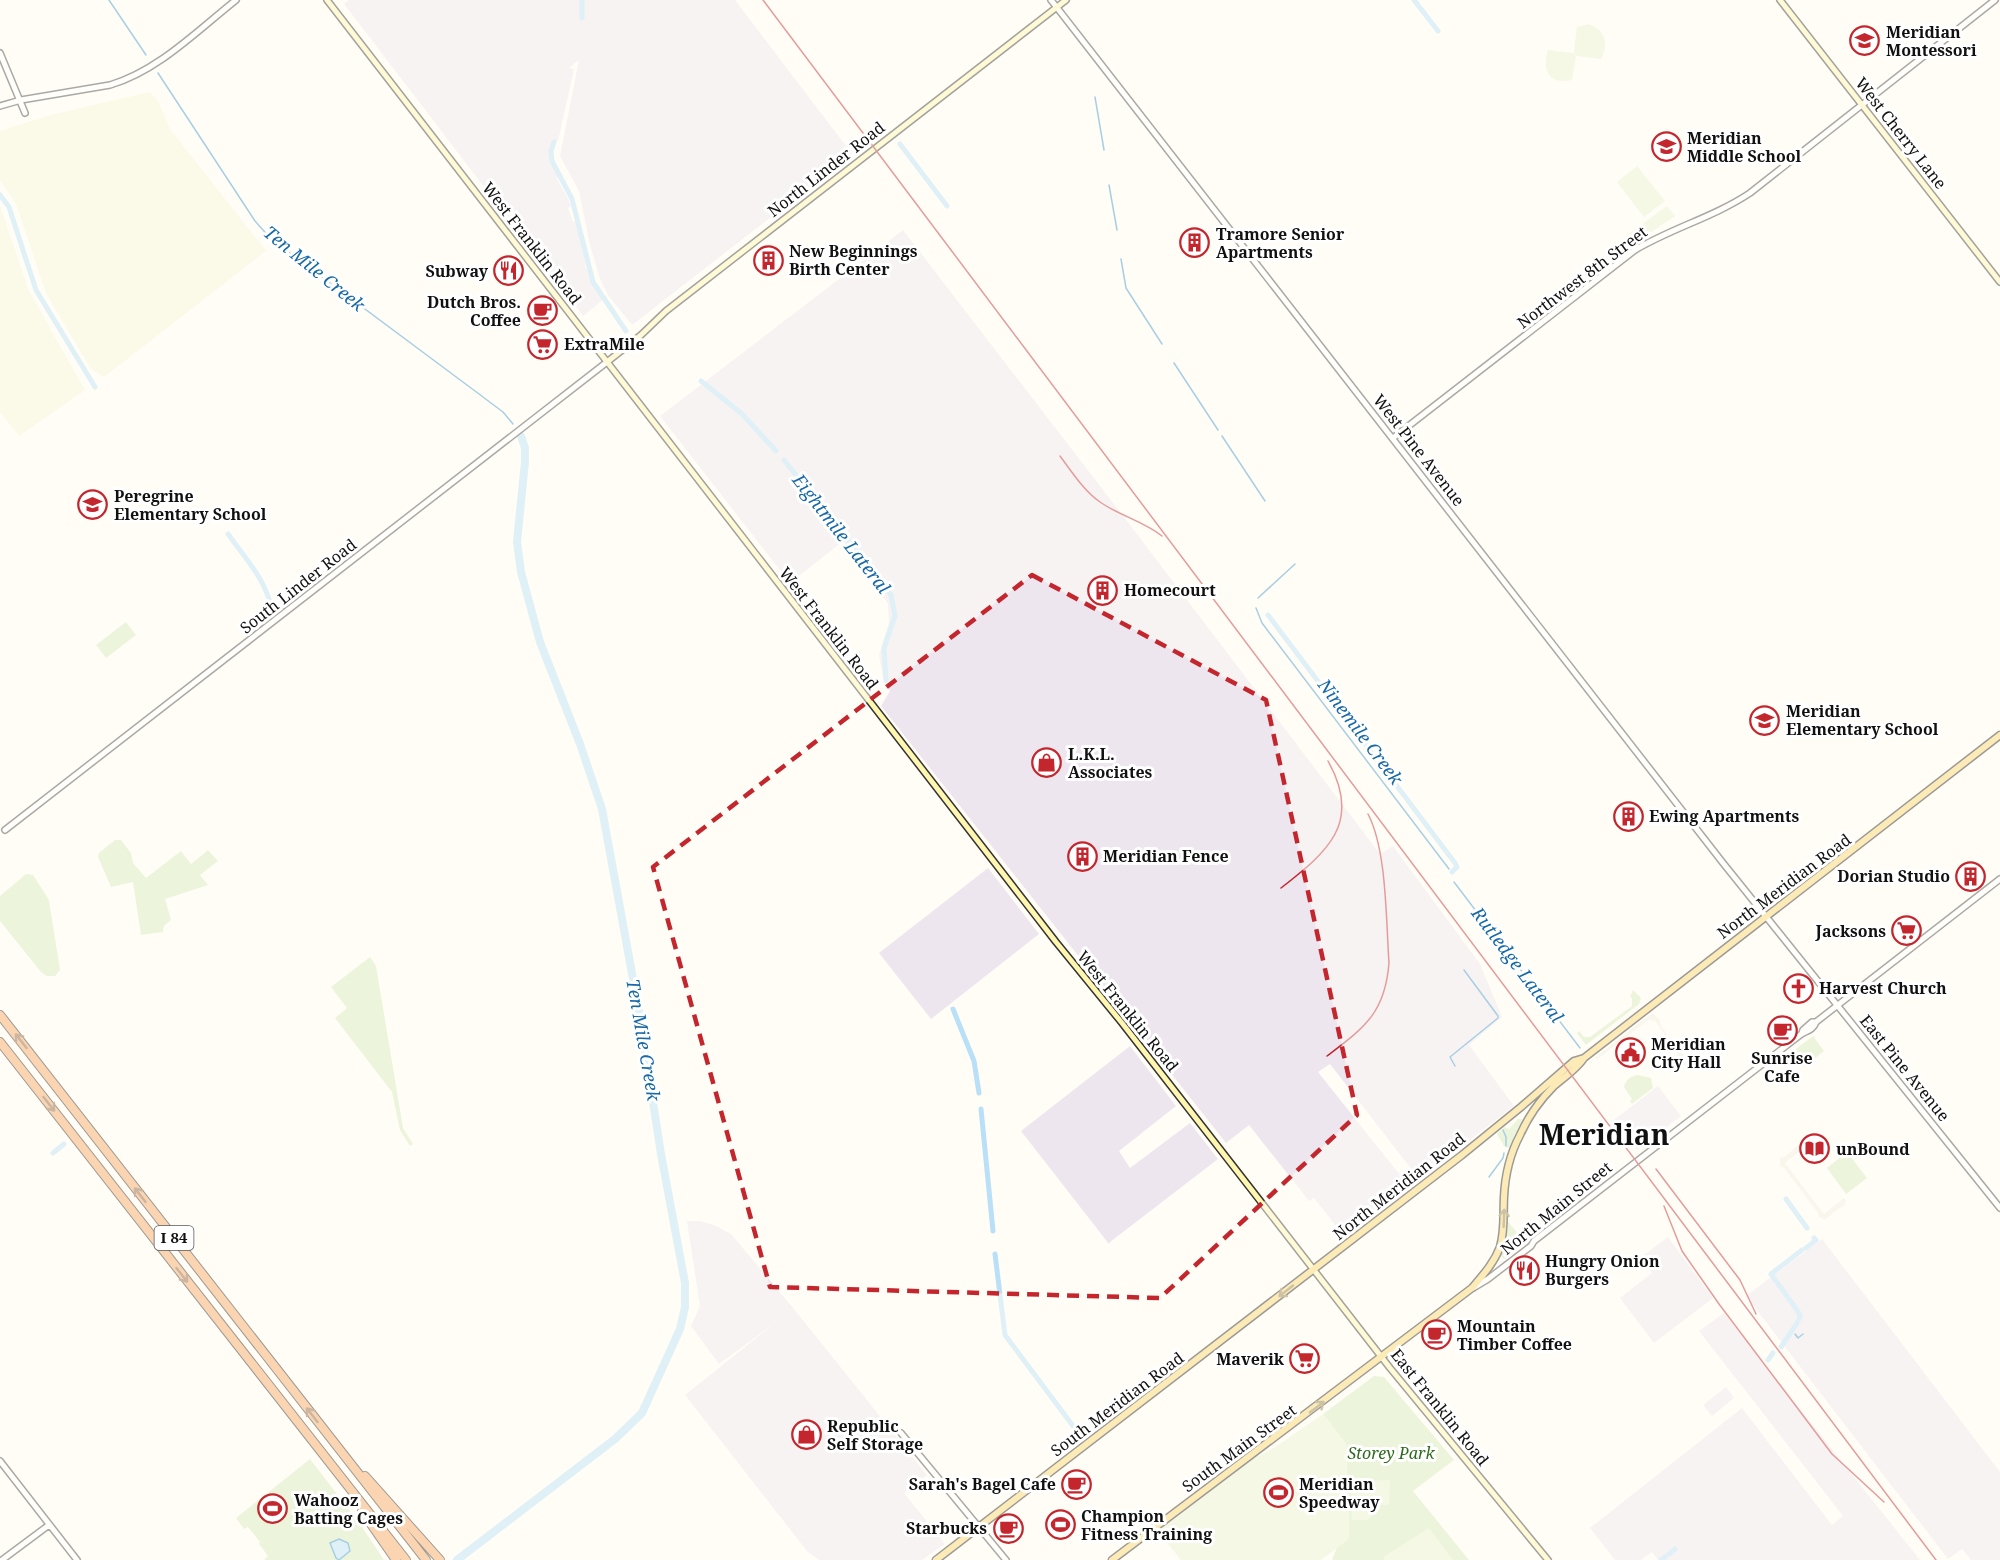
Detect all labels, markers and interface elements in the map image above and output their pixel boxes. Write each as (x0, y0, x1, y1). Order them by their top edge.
place label: Meridian Montessori (1886, 21, 1977, 61)
school or university icon: Meridian Montessori (1849, 25, 1881, 57)
street label: West Cherry Lane (1850, 73, 1952, 193)
street label: North Linder Road (763, 116, 889, 222)
place label: Meridian Middle School (1687, 127, 1802, 167)
school or university icon: Meridian Middle School (1650, 131, 1682, 163)
street label: West Franklin Road (477, 177, 587, 309)
water label: Ten Mile Creek (259, 220, 371, 317)
street label: Northwest 8th Street (1512, 221, 1652, 333)
place label: Tramore Senior Apartments (1216, 223, 1345, 263)
building icon: Tramore Senior Apartments (1179, 227, 1211, 259)
place label: New Beginnings Birth Center (789, 240, 918, 280)
building icon: New Beginnings Birth Center (752, 244, 784, 276)
restaurant icon: Subway (493, 255, 525, 287)
place label: Subway (425, 260, 489, 282)
place label: Dutch Bros. Coffee (427, 291, 521, 331)
cafe icon: Dutch Bros. Coffee (526, 295, 558, 327)
supermarket icon: ExtraMile (527, 328, 559, 360)
place label: ExtraMile (564, 333, 645, 355)
street label: West Pine Avenue (1368, 389, 1470, 511)
water label: Eightmile Lateral (787, 468, 896, 599)
place label: Peregrine Elementary School (114, 485, 267, 525)
school or university icon: Peregrine Elementary School (77, 489, 109, 521)
street label: South Linder Road (235, 533, 361, 638)
street label: West Franklin Road (774, 562, 884, 694)
building icon: Homecourt (1087, 574, 1119, 606)
place label: Homecourt (1124, 579, 1216, 601)
water label: Ninemile Creek (1312, 673, 1409, 790)
place label: Meridian Elementary School (1786, 700, 1939, 740)
school or university icon: Meridian Elementary School (1749, 704, 1781, 736)
place label: L.K.L. Associates (1068, 743, 1153, 783)
shop icon: L.K.L. Associates (1031, 747, 1063, 779)
building icon: Ewing Apartments (1612, 800, 1644, 832)
place label: Ewing Apartments (1649, 805, 1799, 827)
street label: North Meridian Road (1713, 828, 1856, 944)
building icon: Meridian Fence (1066, 840, 1098, 872)
place label: Meridian Fence (1103, 845, 1229, 867)
building icon: Dorian Studio (1955, 860, 1987, 892)
place label: Dorian Studio (1837, 865, 1950, 887)
water label: Rutledge Lateral (1466, 901, 1569, 1027)
supermarket icon: Jacksons (1891, 915, 1923, 947)
place label: Jacksons (1815, 920, 1886, 942)
street label: West Franklin Road (1072, 946, 1184, 1076)
church icon: Harvest Church (1782, 972, 1814, 1004)
water label: Ten Mile Creek (621, 977, 667, 1103)
place label: Harvest Church (1819, 977, 1947, 999)
street label: East Pine Avenue (1855, 1010, 1955, 1126)
cafe icon: Sunrise Cafe (1766, 1014, 1798, 1046)
one-way arrow (14, 1033, 27, 1049)
place label: Meridian City Hall (1651, 1033, 1726, 1073)
public building icon: Meridian City Hall (1614, 1037, 1646, 1069)
place label: Sunrise Cafe (1751, 1047, 1813, 1087)
one-way arrow (42, 1096, 55, 1112)
district label: Meridian (1539, 1115, 1669, 1153)
street label: North Meridian Road (1328, 1127, 1470, 1245)
library icon: unBound (1799, 1133, 1831, 1165)
place label: unBound (1836, 1138, 1910, 1160)
street label: North Main Street (1496, 1156, 1617, 1260)
one-way arrow (134, 1187, 147, 1203)
one-way arrow (1498, 1209, 1510, 1229)
road number: I 84 (154, 1226, 194, 1250)
place label: Hungry Onion Burgers (1545, 1250, 1660, 1290)
restaurant icon: Hungry Onion Burgers (1508, 1254, 1540, 1286)
one-way arrow (175, 1266, 188, 1282)
one-way arrow (1278, 1285, 1294, 1297)
place label: Mountain Timber Coffee (1457, 1315, 1572, 1355)
cafe icon: Mountain Timber Coffee (1420, 1319, 1452, 1351)
supermarket icon: Maverik (1289, 1343, 1321, 1375)
street label: East Franklin Road (1386, 1344, 1494, 1470)
street label: South Meridian Road (1046, 1347, 1188, 1461)
place label: Maverik (1216, 1348, 1285, 1370)
street label: South Main Street (1177, 1399, 1301, 1497)
one-way arrow (1308, 1401, 1324, 1414)
one-way arrow (305, 1407, 318, 1423)
place label: Republic Self Storage (827, 1415, 923, 1455)
shop icon: Republic Self Storage (790, 1419, 822, 1451)
park label: Storey Park (1347, 1442, 1436, 1464)
cafe icon: Sarah's Bagel Cafe (1061, 1468, 1093, 1500)
place label: Sarah's Bagel Cafe (909, 1473, 1056, 1495)
place label: Meridian Speedway (1299, 1473, 1380, 1513)
sports icon: Meridian Speedway (1262, 1477, 1294, 1509)
place label: Wahooz Batting Cages (294, 1489, 403, 1529)
sports icon: Wahooz Batting Cages (257, 1493, 289, 1525)
place label: Champion Fitness Training (1081, 1505, 1212, 1545)
sports icon: Champion Fitness Training (1044, 1509, 1076, 1541)
cafe icon: Starbucks (992, 1512, 1024, 1544)
place label: Starbucks (906, 1517, 987, 1539)

